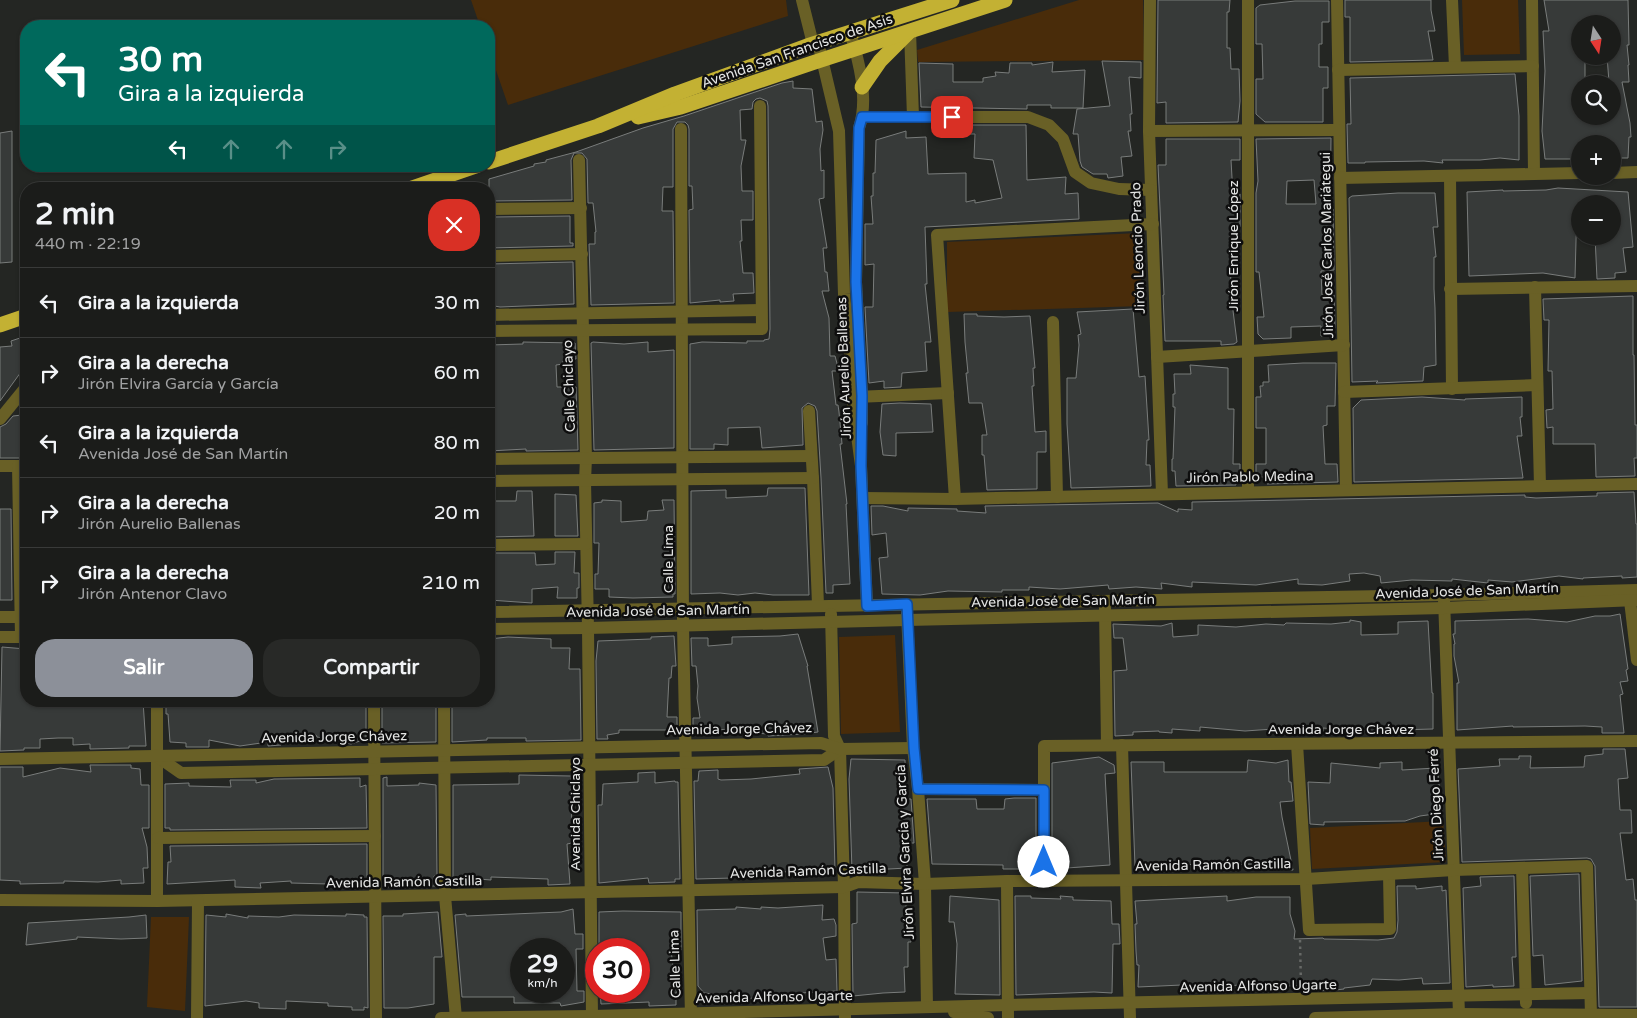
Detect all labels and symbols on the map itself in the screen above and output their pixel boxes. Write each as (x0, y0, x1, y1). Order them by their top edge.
street label: Avenida San Francisco de Asís (699, 10, 895, 92)
north arrow (1571, 15, 1621, 65)
pin (931, 96, 973, 138)
street label: Jirón José Carlos Mariátegui (1317, 152, 1337, 338)
street label: Jirón Enrique López (1225, 180, 1242, 312)
street label: Jirón Leoncio Prado (1127, 182, 1149, 314)
street label: Jirón Aurelio Ballenas (833, 296, 855, 439)
street label: Calle Chiclayo (559, 339, 579, 433)
street label: Jirón Pablo Medina (1186, 467, 1314, 487)
street label: Calle Lima (660, 525, 677, 593)
street label: Avenida José de San Martín (1375, 579, 1559, 603)
street label: Avenida José de San Martín (971, 591, 1155, 611)
street label: Avenida José de San Martín (566, 601, 750, 621)
street label: Avenida Jorge Chávez (666, 719, 812, 739)
street label: Avenida Jorge Chávez (1268, 721, 1414, 738)
street label: Avenida Jorge Chávez (261, 727, 407, 747)
street label: Jirón Diego Ferré (1425, 748, 1447, 862)
street label: Avenida Chiclayo (567, 757, 584, 871)
street label: Jirón Elvira García y García (892, 764, 918, 940)
position arrow (1017, 835, 1069, 887)
street label: Avenida Ramón Castilla (1134, 855, 1292, 875)
street label: Avenida Ramón Castilla (729, 860, 887, 882)
street label: Avenida Ramón Castilla (325, 872, 483, 892)
street label: Calle Lima (665, 930, 685, 998)
speed limit sign: 30 (585, 938, 650, 1003)
street label: Avenida Alfonso Ugarte (1179, 976, 1337, 996)
street label: Avenida Alfonso Ugarte (695, 987, 853, 1007)

